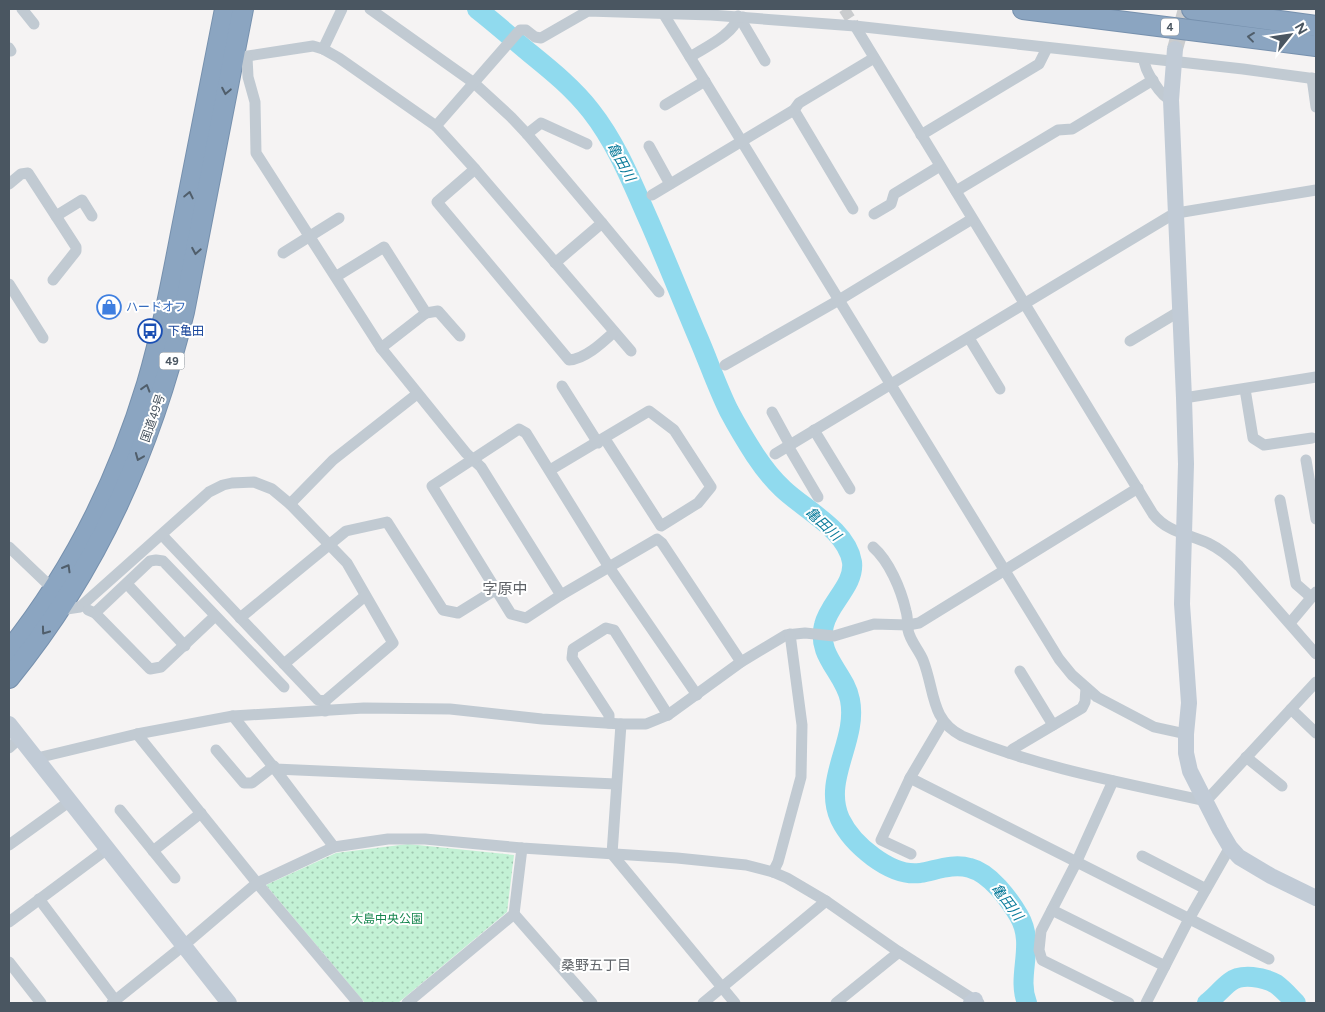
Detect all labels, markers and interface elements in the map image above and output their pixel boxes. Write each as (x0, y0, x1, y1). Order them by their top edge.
north arrow (1265, 10, 1315, 60)
road number: 4 (1161, 18, 1179, 36)
text: N (1291, 20, 1311, 38)
one-way arrow (1246, 33, 1255, 43)
one-way arrow (221, 86, 232, 95)
water label: 亀田川 (603, 140, 640, 186)
one-way arrow (183, 191, 194, 200)
one-way arrow (192, 246, 202, 255)
shop icon: ハードオフ (96, 294, 122, 320)
place label: ハードオフ (126, 300, 186, 314)
bus stop icon: 下亀田 (137, 318, 163, 344)
place label: 下亀田 (168, 324, 204, 338)
road number: 49 (160, 352, 184, 370)
one-way arrow (140, 384, 150, 392)
street label: 国道49号 (138, 392, 168, 444)
one-way arrow (135, 453, 145, 461)
water label: 亀田川 (802, 503, 846, 546)
one-way arrow (60, 565, 70, 574)
district label: 字原中 (482, 580, 528, 598)
one-way arrow (43, 625, 51, 634)
water label: 亀田川 (988, 880, 1028, 925)
park label: 大島中央公園 (351, 912, 423, 926)
district label: 桑野五丁目 (561, 957, 631, 974)

